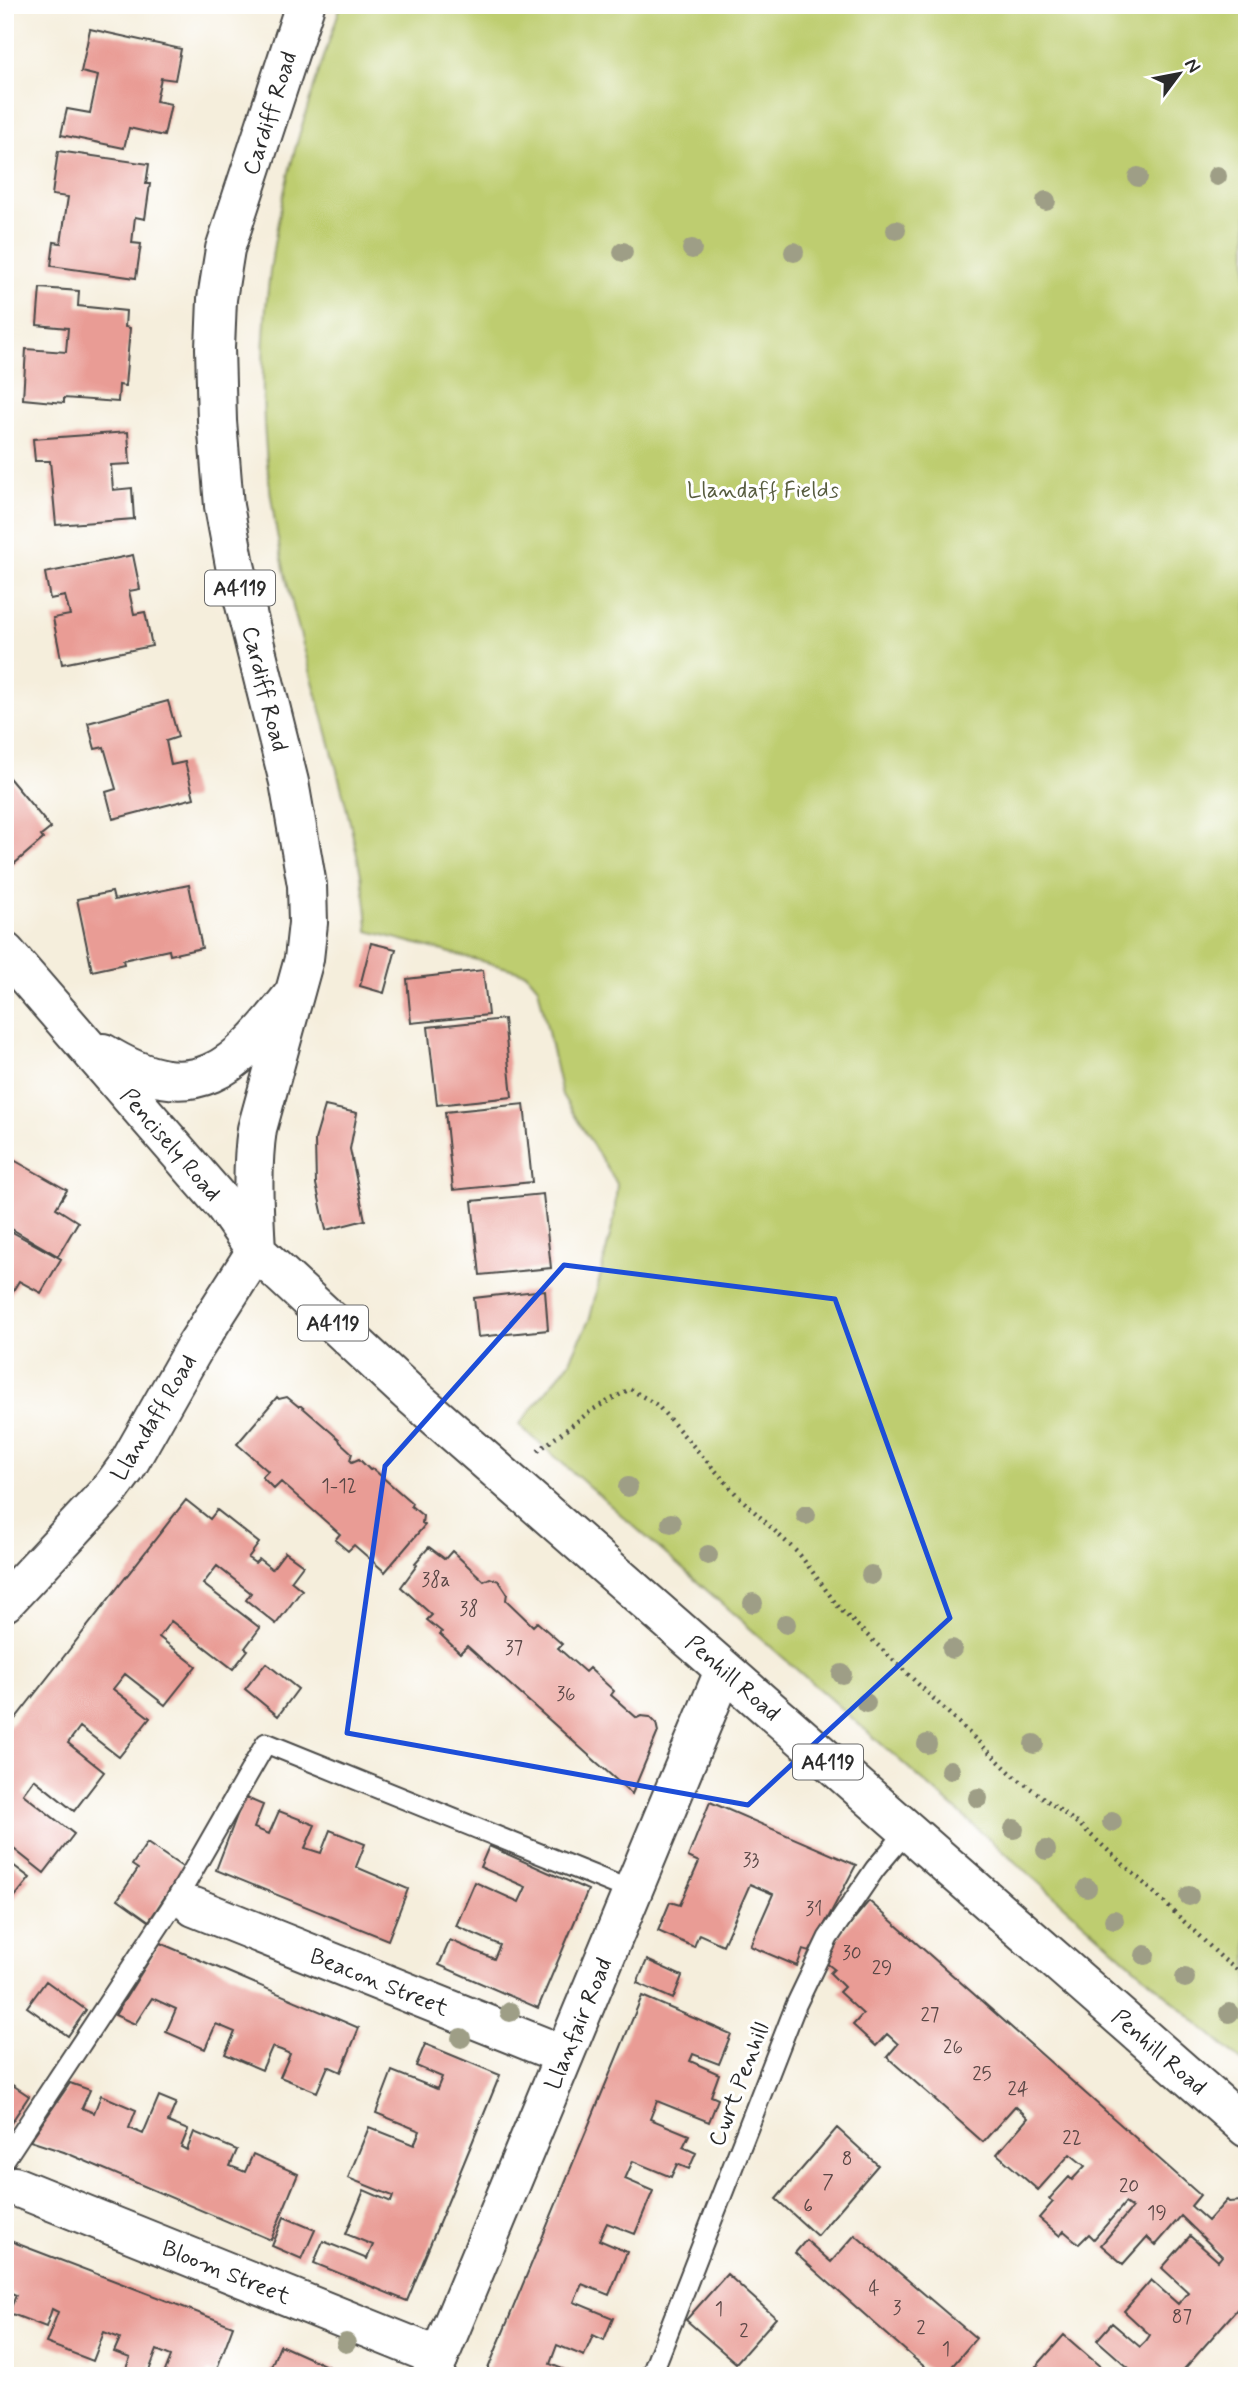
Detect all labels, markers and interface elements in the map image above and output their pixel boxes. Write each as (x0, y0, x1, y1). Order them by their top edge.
north arrow (1144, 38, 1214, 108)
street label: Cardiff Road (237, 48, 305, 179)
text: N (1178, 54, 1206, 78)
park label: Llandaff Fields (687, 476, 839, 506)
road number: A4119 (205, 570, 275, 606)
street label: Cardiff Road (234, 623, 294, 755)
street label: Pencisely Road (113, 1083, 227, 1208)
road number: A4119 (298, 1306, 368, 1340)
street label: Llandaff Road (105, 1349, 204, 1487)
house number: 1-12 (321, 1474, 357, 1499)
house number: 38a (422, 1568, 450, 1593)
house number: 38 (459, 1597, 479, 1622)
street label: Penhill Road (678, 1629, 786, 1729)
house number: 37 (505, 1636, 523, 1661)
house number: 36 (556, 1682, 576, 1707)
road number: A4119 (793, 1744, 863, 1780)
house number: 33 (743, 1848, 759, 1873)
house number: 31 (806, 1897, 822, 1922)
house number: 30 (842, 1941, 862, 1966)
street label: Beacon Street (305, 1942, 453, 2024)
street label: Llanfair Road (539, 1954, 620, 2094)
house number: 29 (872, 1956, 892, 1981)
house number: 27 (921, 2003, 939, 2028)
street label: Penhill Road (1105, 2003, 1212, 2103)
street label: Cwrt Penhill (702, 2018, 777, 2151)
house number: 26 (943, 2035, 963, 2060)
house number: 25 (972, 2062, 992, 2087)
house number: 24 (1008, 2077, 1028, 2102)
house number: 22 (1062, 2126, 1082, 2151)
house number: 8 (842, 2147, 852, 2172)
house number: 7 (822, 2170, 834, 2195)
house number: 20 (1119, 2174, 1139, 2199)
house number: 6 (803, 2194, 813, 2219)
house number: 19 (1147, 2201, 1167, 2226)
street label: Bloom Street (157, 2234, 295, 2313)
house number: 4 (868, 2277, 880, 2302)
house number: 3 (893, 2296, 902, 2321)
house number: 1 (715, 2297, 723, 2322)
house number: 87 (1172, 2305, 1192, 2330)
house number: 2 (916, 2316, 926, 2341)
house number: 2 (739, 2319, 749, 2344)
house number: 1 (942, 2337, 950, 2362)

